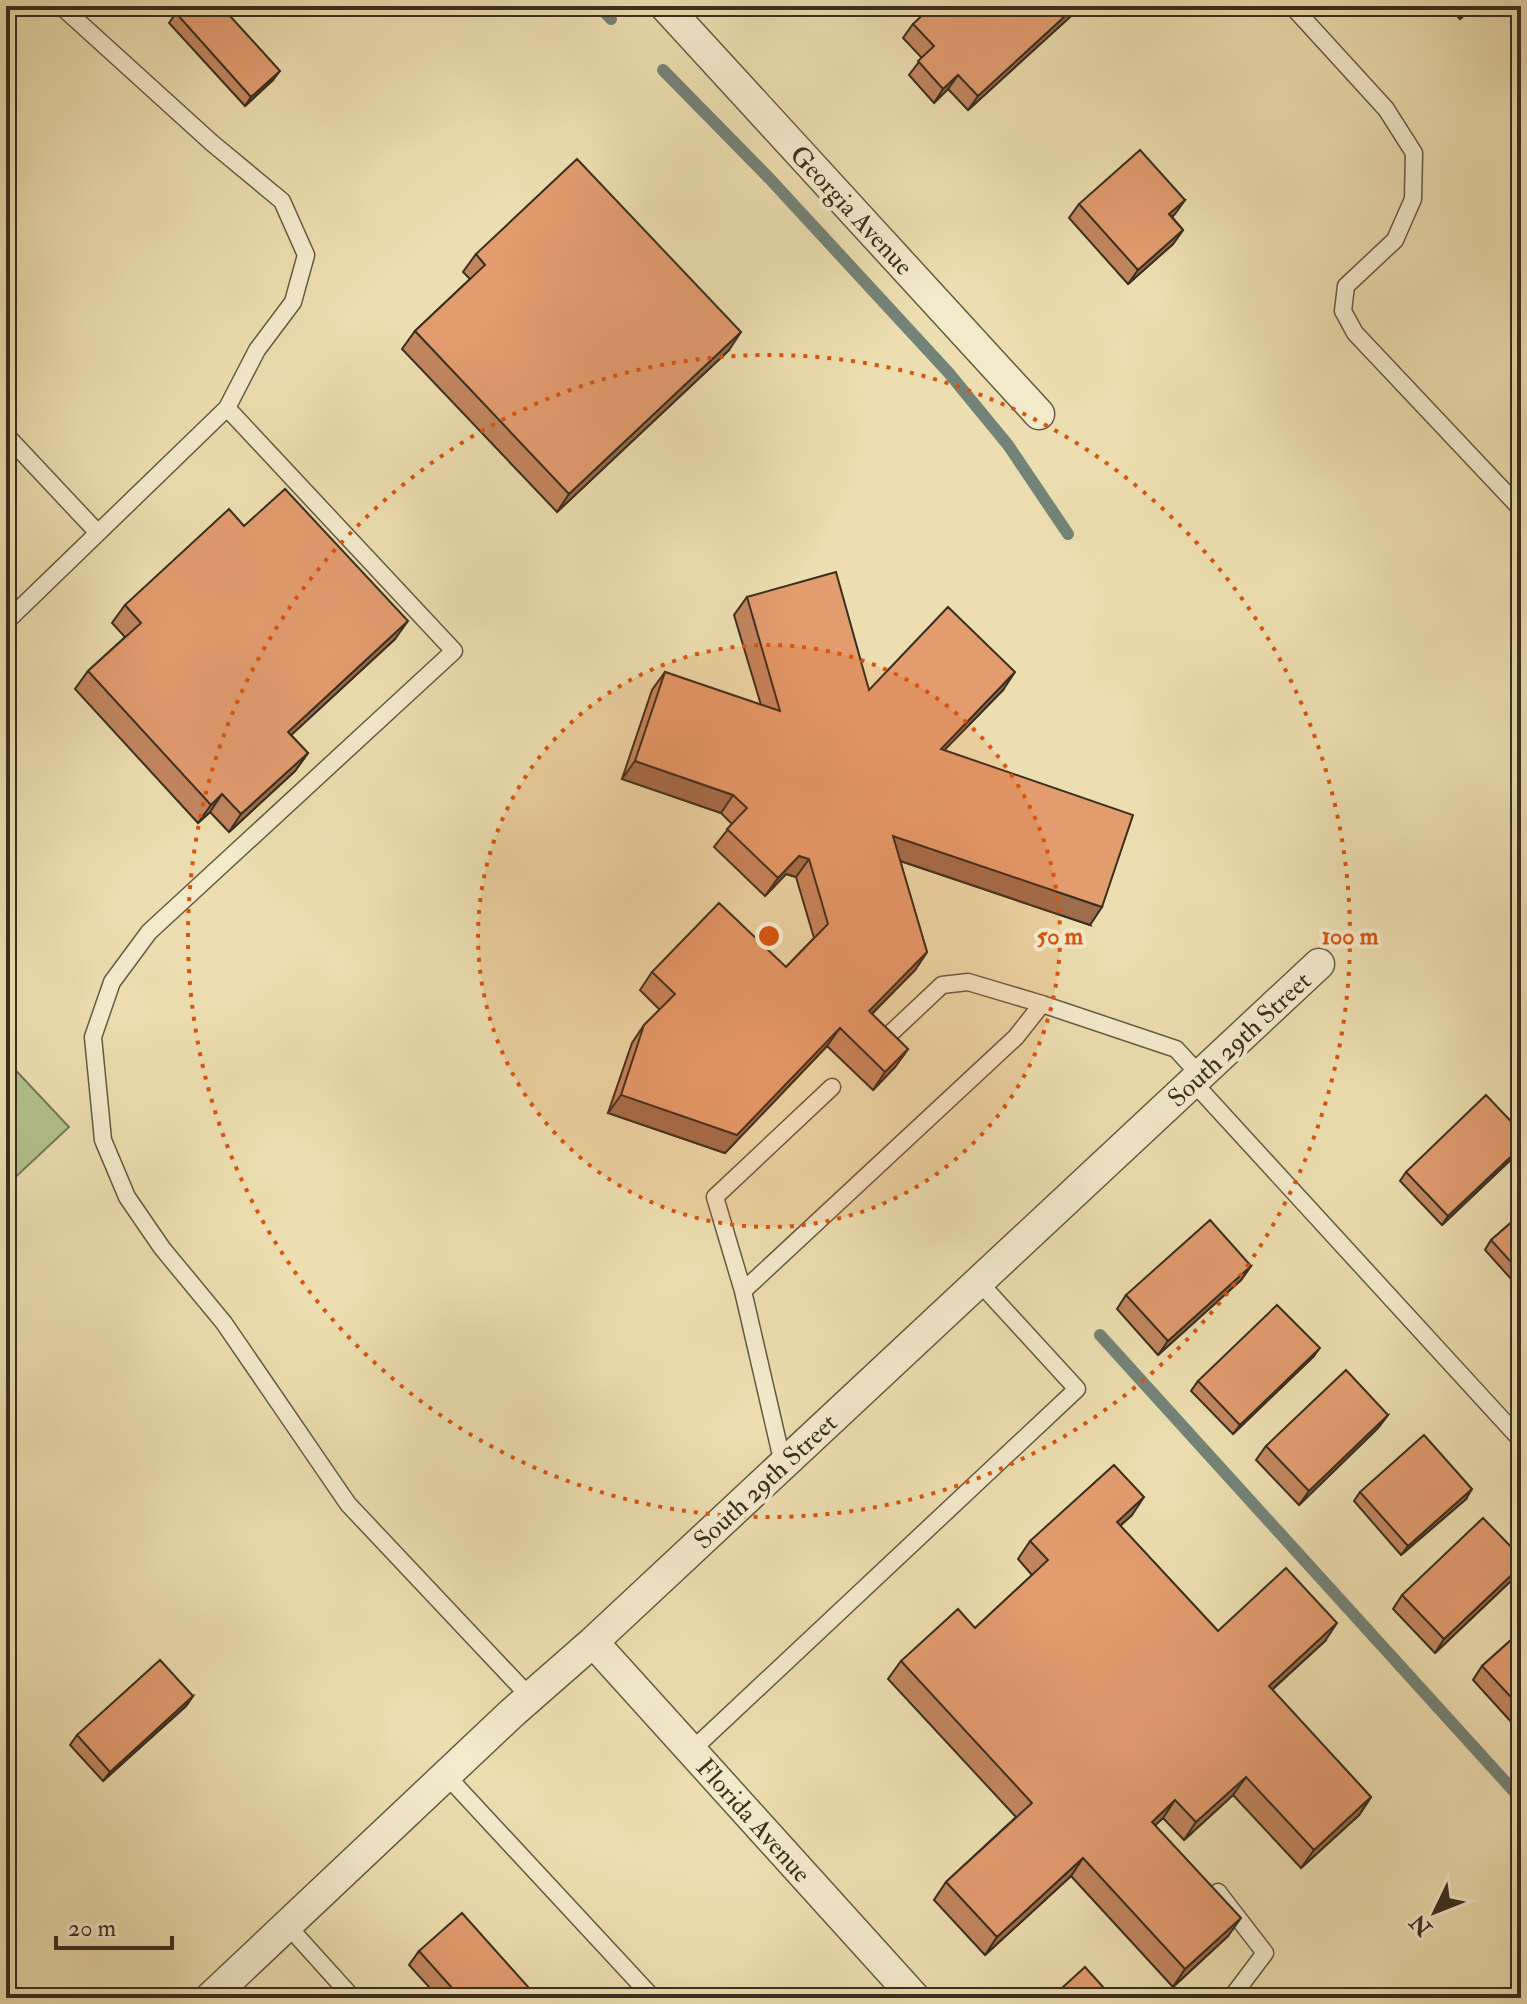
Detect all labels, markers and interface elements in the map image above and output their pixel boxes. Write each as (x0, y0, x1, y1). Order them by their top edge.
street label: Georgia Avenue (783, 139, 920, 282)
text: 50 m (1037, 921, 1084, 952)
text: 100 m (1322, 921, 1379, 952)
centre of rings (755, 922, 783, 950)
street label: South 29th Street (1161, 965, 1318, 1114)
street label: South 29th Street (687, 1407, 844, 1556)
street label: Florida Avenue (689, 1752, 817, 1889)
north arrow (1395, 1872, 1475, 1952)
scale bar (56, 1900, 172, 1950)
text: N (1404, 1908, 1439, 1942)
text: 20 m (68, 1913, 117, 1944)

